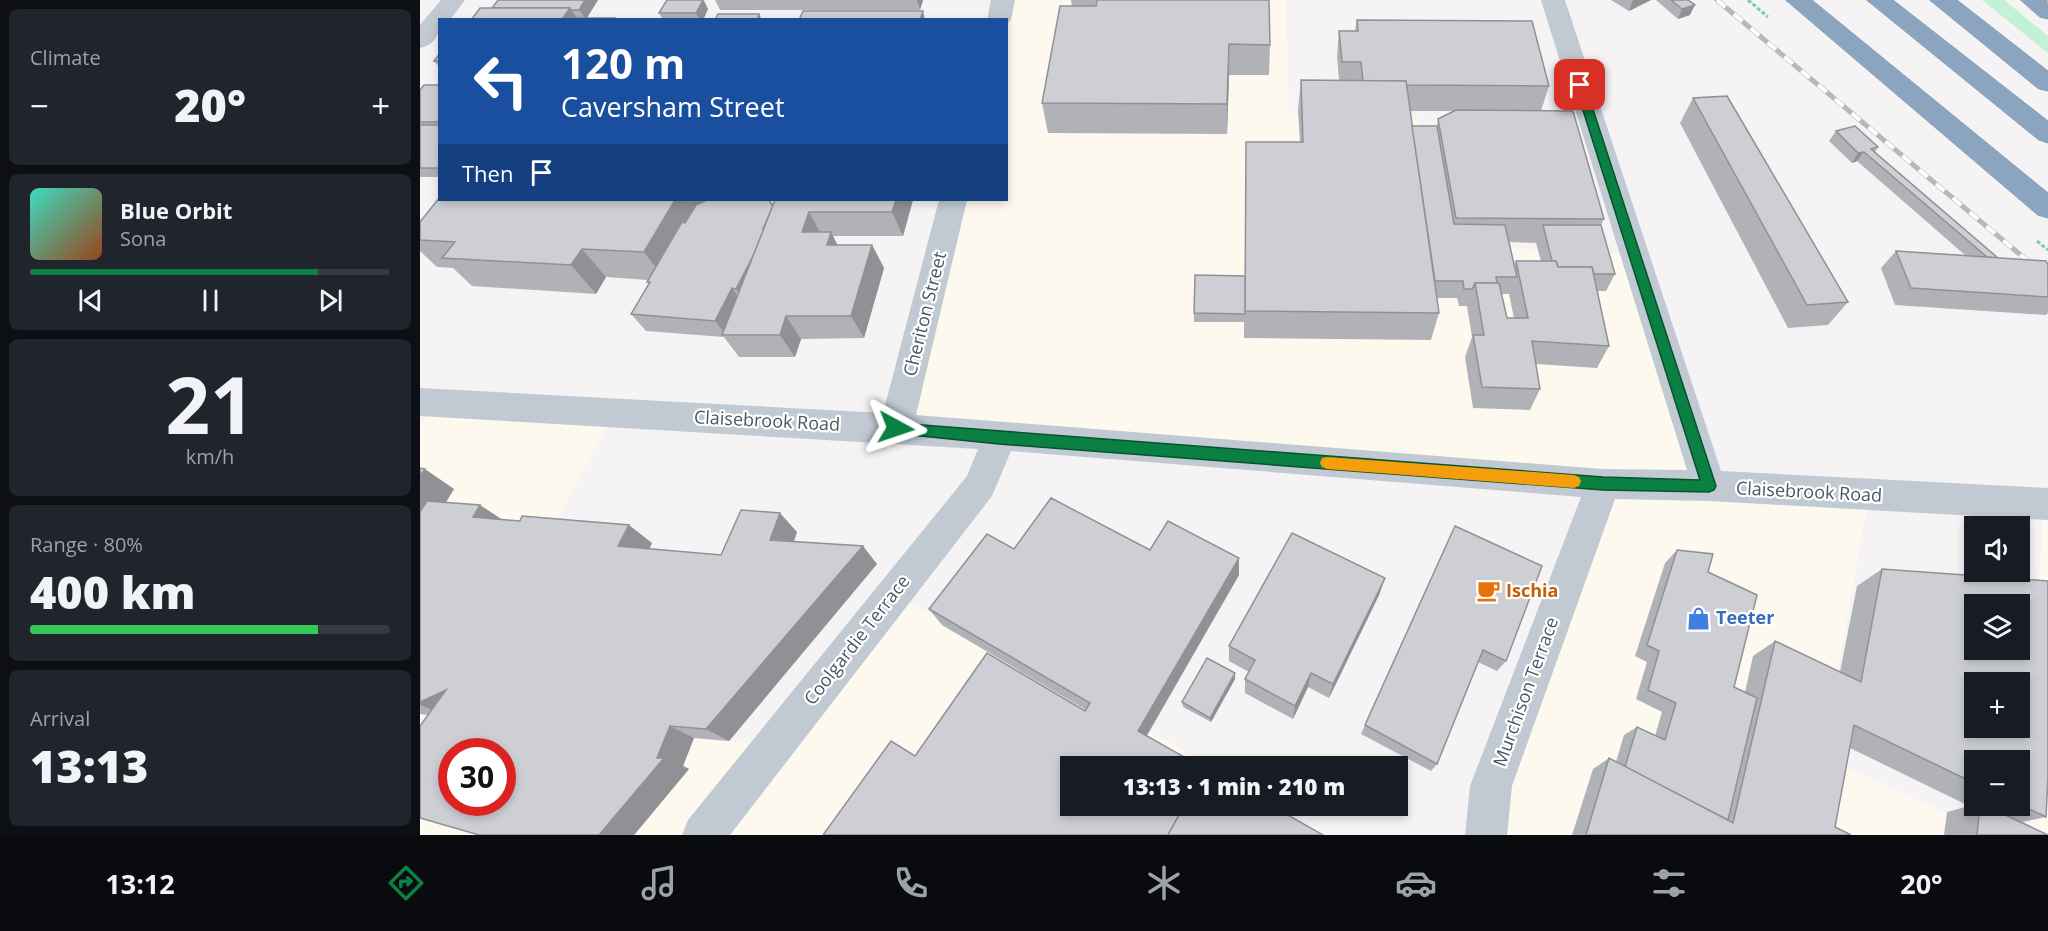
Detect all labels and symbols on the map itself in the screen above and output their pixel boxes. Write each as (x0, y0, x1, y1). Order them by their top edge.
pin (1554, 59, 1605, 110)
street label: Cheriton Street (897, 249, 951, 379)
position arrow (864, 396, 928, 460)
street label: Claisebrook Road (693, 404, 841, 436)
street label: Claisebrook Road (1735, 475, 1883, 507)
street label: Coolgardie Terrace (798, 570, 914, 709)
cafe icon: Ischia (1475, 578, 1501, 604)
place label: Ischia (1506, 578, 1558, 602)
shop icon: Teeter (1685, 605, 1711, 631)
place label: Teeter (1716, 605, 1774, 629)
street label: Murchison Terrace (1487, 614, 1563, 770)
speed limit sign: 30 (438, 738, 516, 816)

